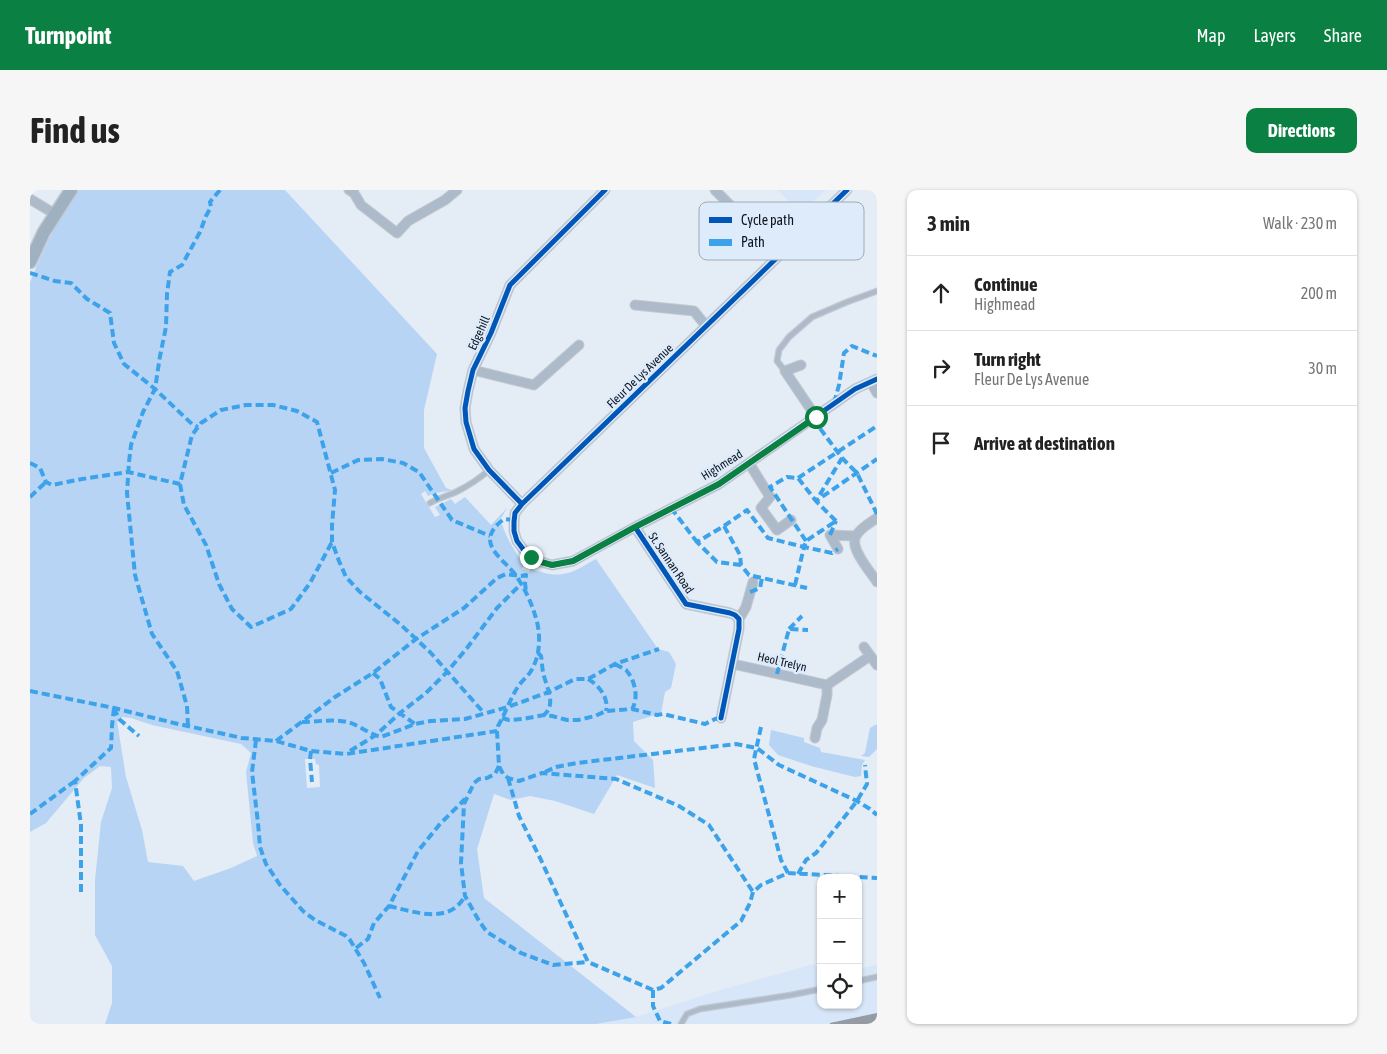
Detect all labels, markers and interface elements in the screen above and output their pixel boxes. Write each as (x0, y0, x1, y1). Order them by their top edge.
text: Turnpoint (25, 22, 111, 49)
text: Map (1196, 25, 1225, 46)
text: Layers (1253, 25, 1296, 46)
text: Share (1324, 25, 1362, 46)
button: Directions (1246, 108, 1357, 153)
text: Find us (30, 110, 120, 150)
legend (699, 202, 864, 260)
text: 3 min (927, 211, 970, 235)
text: Cycle path (741, 212, 794, 228)
text: Walk · 230 m (1263, 214, 1337, 232)
text: Path (741, 234, 765, 250)
text: Continue (974, 273, 1038, 295)
icon: ahead (927, 279, 955, 307)
text: 200 m (1301, 284, 1337, 302)
text: Highmead (974, 295, 1035, 313)
street label: Edgehill (465, 313, 493, 352)
street label: Fleur De Lys Avenue (604, 341, 676, 411)
text: Turn right (974, 348, 1041, 370)
icon: right (927, 354, 955, 382)
text: 30 m (1308, 359, 1337, 377)
text: Fleur De Lys Avenue (974, 370, 1089, 388)
route start (805, 406, 828, 429)
icon: arrive (927, 429, 955, 457)
text: Arrive at destination (974, 432, 1115, 454)
street label: Highmead (699, 447, 745, 483)
street label: St. Sannan Road (645, 530, 697, 596)
route end (520, 546, 543, 569)
street label: Heol Trelyn (756, 650, 808, 674)
map controls (817, 874, 862, 1009)
button: + (817, 874, 862, 919)
button: − (817, 919, 862, 964)
button: locate (817, 964, 862, 1009)

